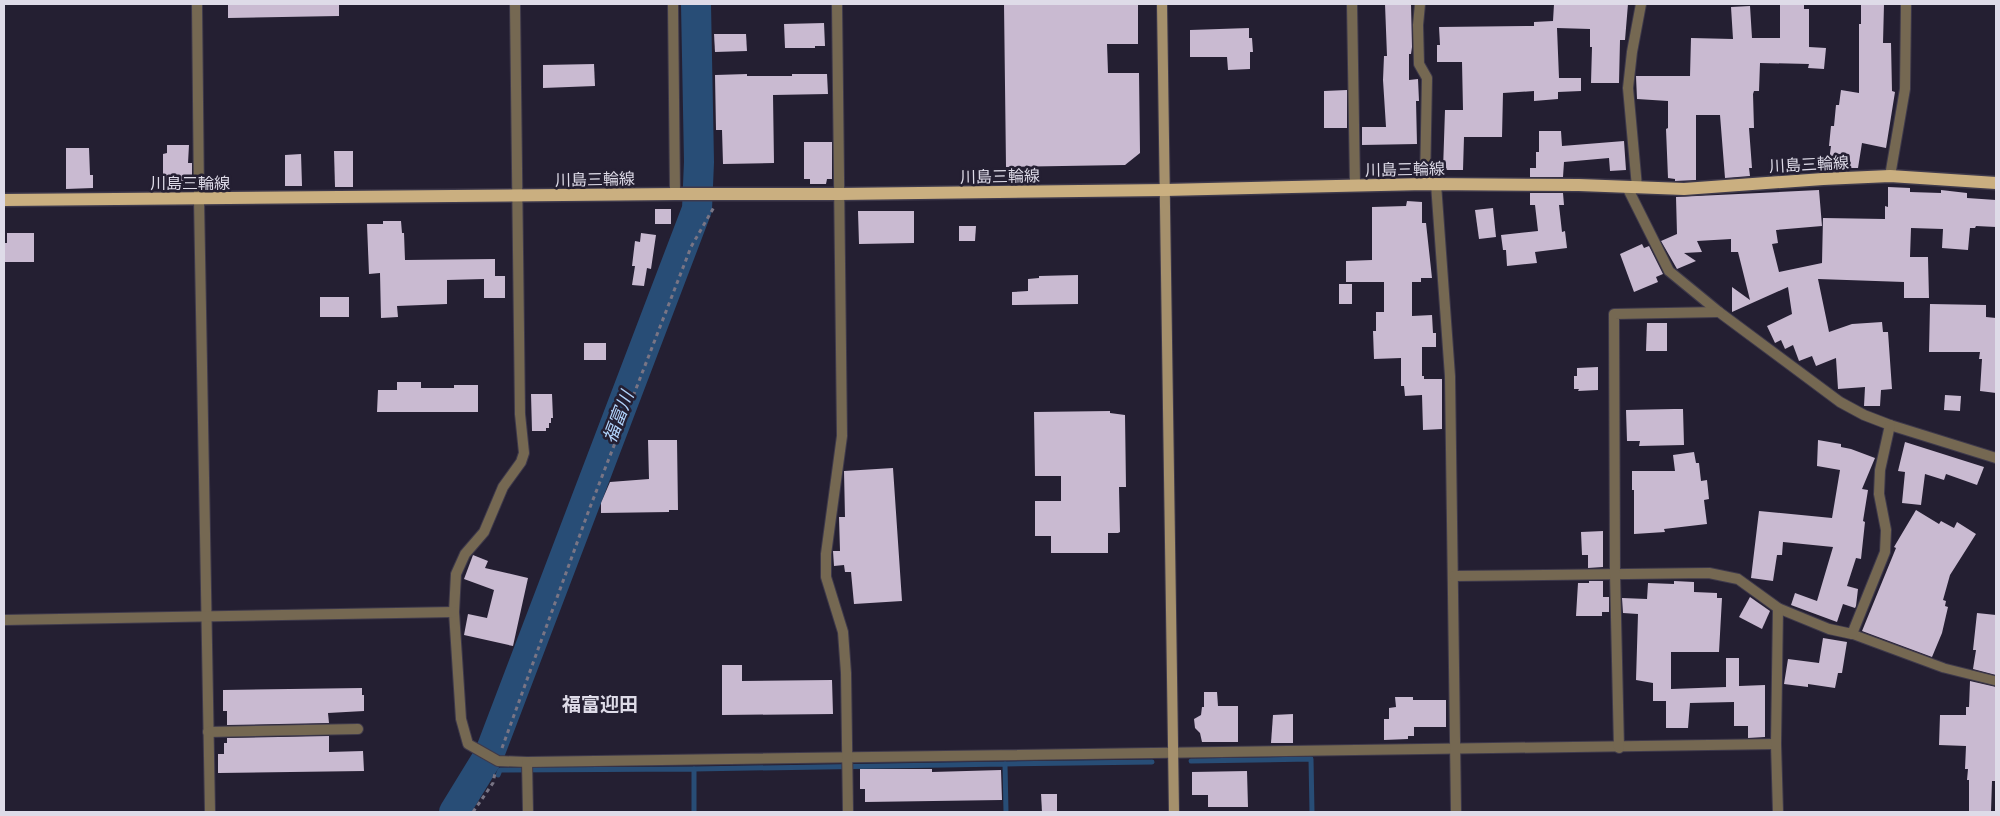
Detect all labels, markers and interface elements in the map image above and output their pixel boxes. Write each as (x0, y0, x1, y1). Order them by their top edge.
street label: 川島三輪線 (1769, 152, 1849, 176)
street label: 川島三輪線 (1365, 158, 1445, 180)
street label: 川島三輪線 (960, 165, 1040, 187)
street label: 川島三輪線 (555, 168, 635, 190)
street label: 川島三輪線 (150, 173, 230, 193)
water label: 福富川 (598, 386, 639, 446)
district label: 福富迎田 (562, 692, 638, 716)

